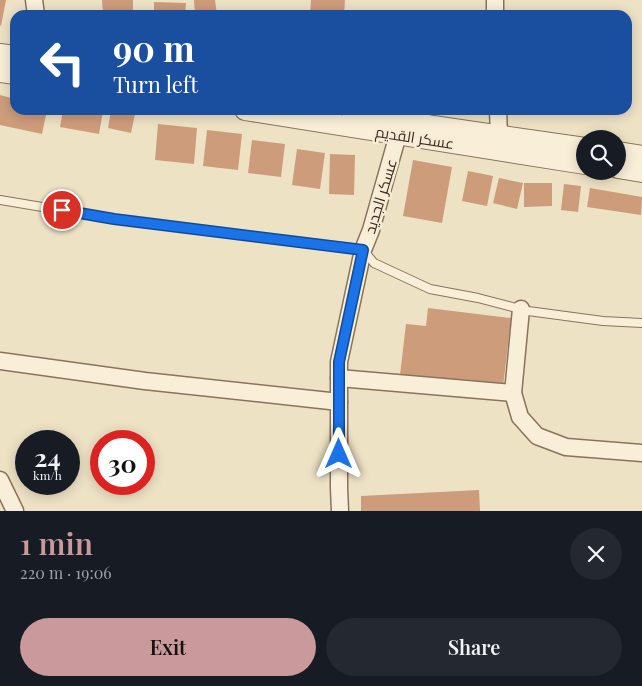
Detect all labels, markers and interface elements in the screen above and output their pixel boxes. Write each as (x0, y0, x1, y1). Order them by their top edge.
text: 90 m (113, 24, 195, 71)
icon: left (30, 30, 95, 95)
text: Turn left (113, 69, 198, 99)
street label: عسكر القديم (374, 121, 456, 154)
map controls (576, 130, 626, 180)
button: search (576, 130, 626, 180)
street label: عسكر الجديد (359, 156, 401, 236)
pin (41, 189, 83, 231)
icon: arrive (48, 196, 76, 224)
position arrow (312, 427, 364, 479)
speed limit sign: 30 (90, 430, 155, 495)
text: 24 (34, 440, 61, 473)
text: km/h (33, 467, 62, 483)
text: 1 min (20, 523, 93, 563)
button: close (570, 528, 622, 580)
text: 220 m · 19:06 (20, 562, 112, 583)
button: Exit (20, 618, 316, 676)
button: Share (326, 618, 622, 676)

